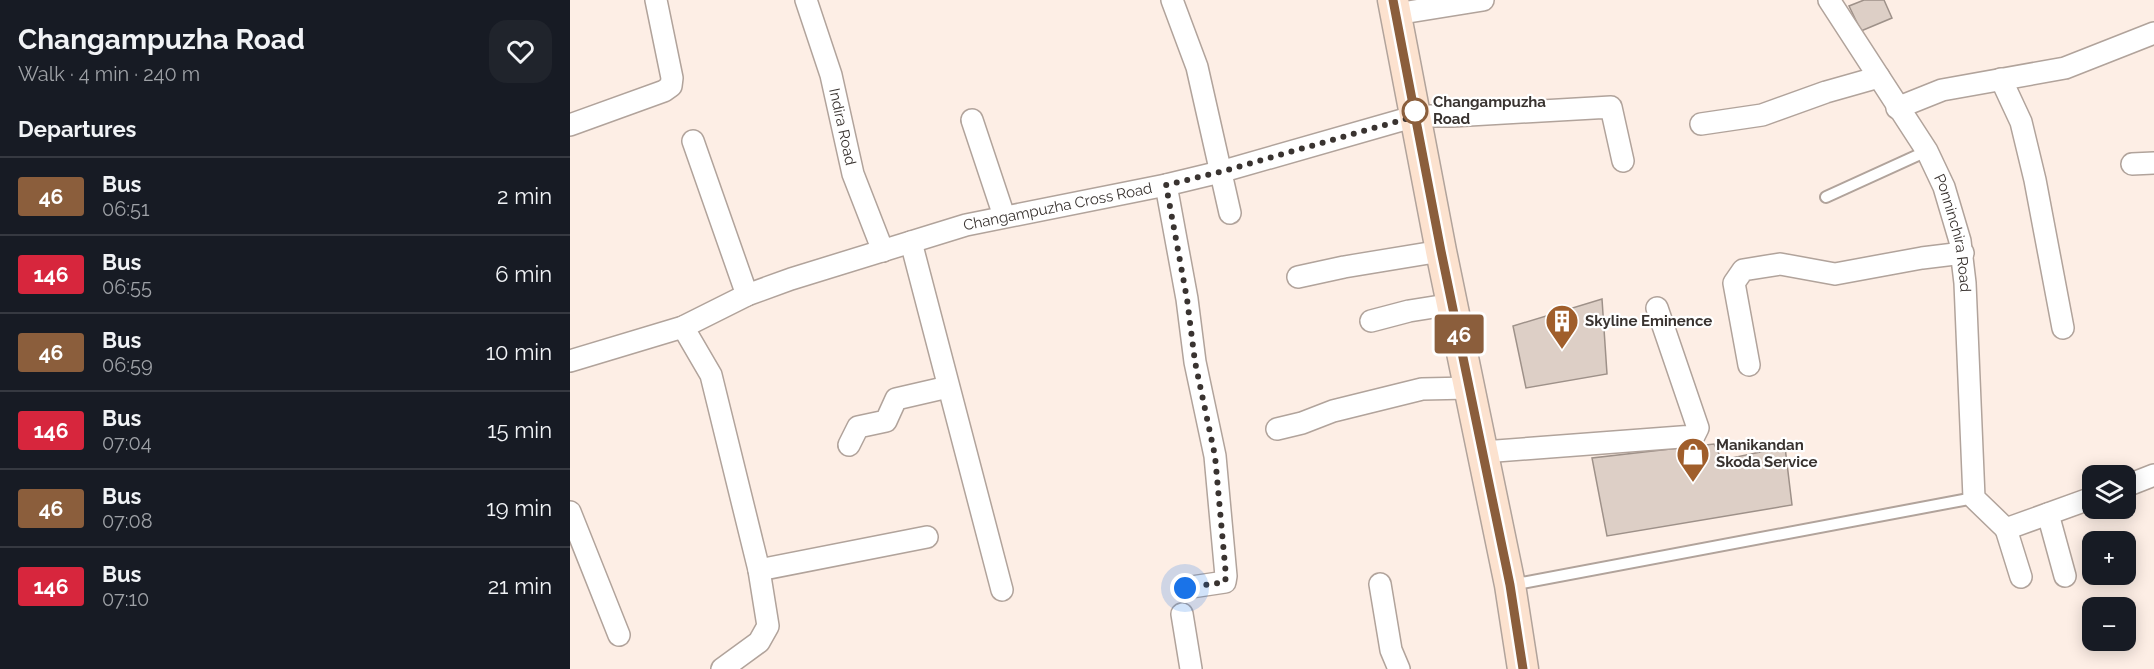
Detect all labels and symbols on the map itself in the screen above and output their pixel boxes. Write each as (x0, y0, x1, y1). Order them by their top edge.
street label: Indira Road (825, 86, 860, 167)
place label: Changampuzha Road (1433, 93, 1546, 128)
marker: Changampuzha Road (1402, 98, 1428, 124)
street label: Ponninchira Road (1930, 171, 1974, 293)
street label: Changampuzha Cross Road (962, 179, 1154, 234)
building icon: Skyline Eminence (1544, 303, 1580, 350)
place label: Skyline Eminence (1585, 312, 1712, 330)
line badge: 46 (1432, 314, 1486, 354)
shop icon: Manikandan Skoda Service (1675, 436, 1711, 483)
place label: Manikandan Skoda Service (1716, 436, 1818, 471)
your location (1170, 573, 1200, 603)

